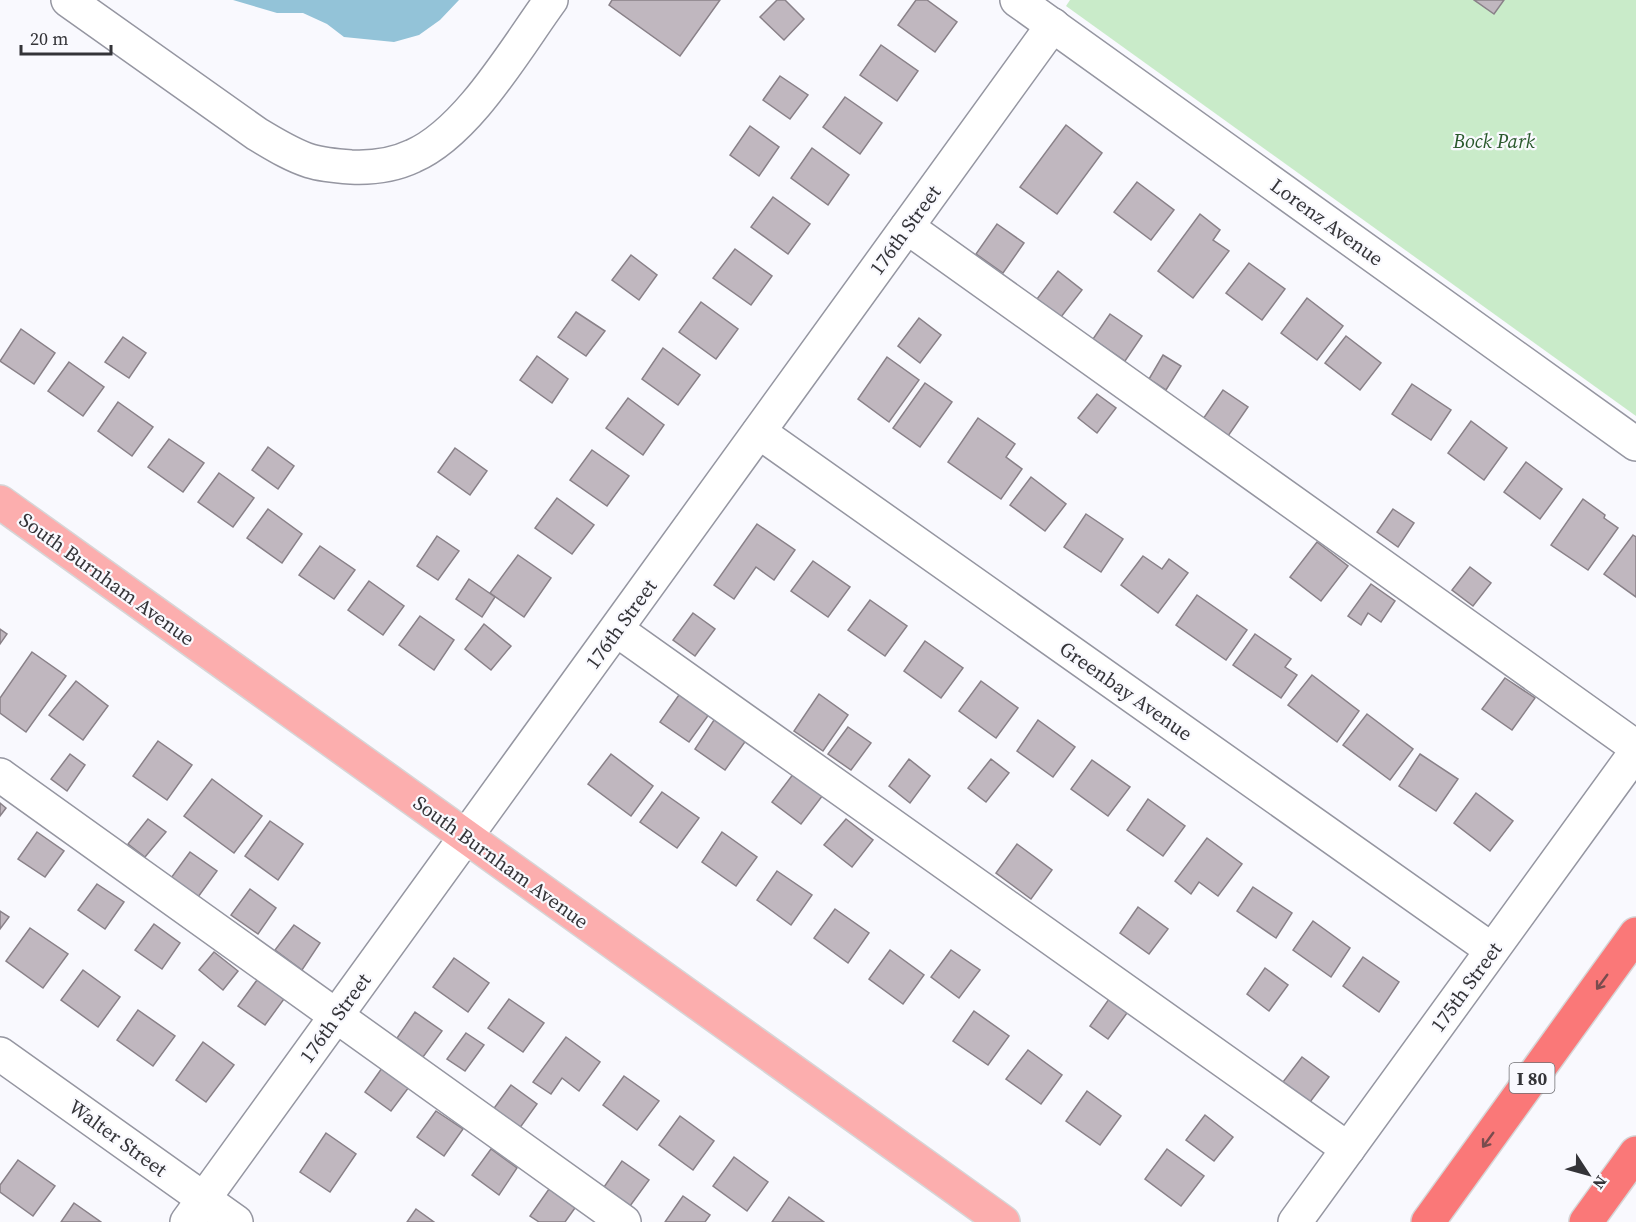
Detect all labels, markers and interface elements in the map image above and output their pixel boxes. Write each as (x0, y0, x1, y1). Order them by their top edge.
scale bar (21, 18, 111, 56)
text: 20 m (30, 26, 68, 51)
park label: Bock Park (1452, 127, 1536, 155)
street label: Lorenz Avenue (1265, 172, 1389, 272)
street label: 176th Street (863, 179, 947, 281)
street label: South Burnham Avenue (14, 506, 200, 652)
street label: 176th Street (579, 573, 663, 675)
street label: Greenbay Avenue (1054, 635, 1198, 747)
street label: South Burnham Avenue (408, 789, 594, 935)
street label: 175th Street (1424, 936, 1508, 1038)
street label: 176th Street (293, 967, 377, 1069)
one-way arrow (1596, 973, 1608, 989)
road number: I 80 (1510, 1063, 1555, 1093)
street label: Walter Street (63, 1093, 173, 1184)
one-way arrow (1481, 1131, 1494, 1147)
north arrow (1558, 1144, 1618, 1204)
text: N (1588, 1172, 1612, 1194)

